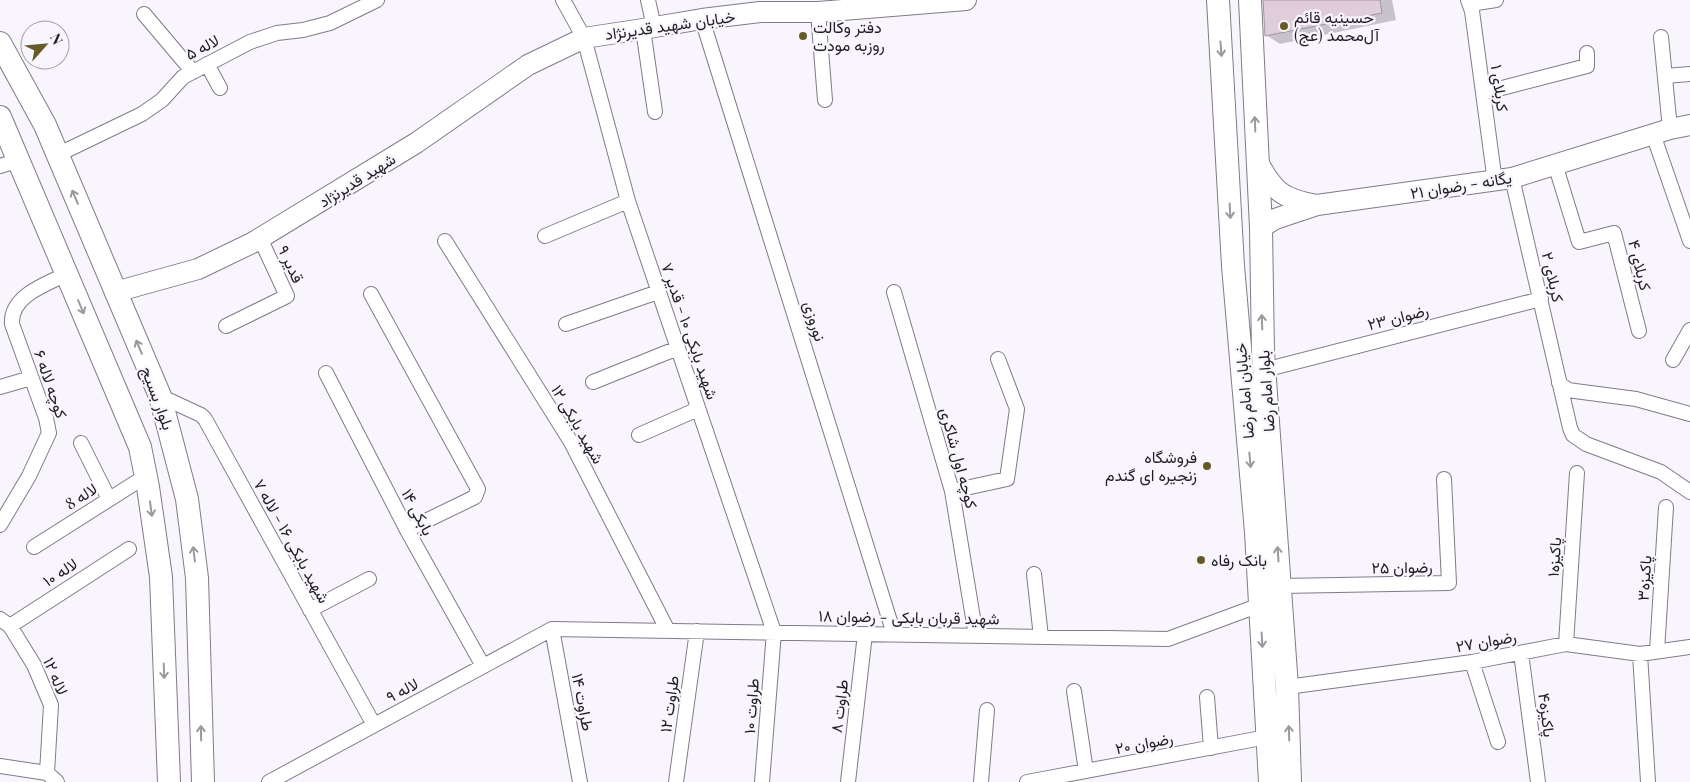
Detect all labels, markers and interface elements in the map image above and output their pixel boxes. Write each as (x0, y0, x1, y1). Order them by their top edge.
street label: خيابان شهيد قديرنژاد (603, 5, 737, 45)
place label: حسینیه قائم آل‌محمد (عج) (1294, 6, 1380, 47)
place label: دفتر وکالت روزبه مودت (813, 16, 885, 56)
north arrow (20, 20, 70, 70)
marker: حسینیه قائم آل‌محمد (عج) (1278, 20, 1290, 32)
street label: لاله ۵ (181, 29, 222, 64)
text: N (46, 30, 68, 48)
marker: دفتر وکالت روزبه مودت (797, 30, 809, 42)
one-way arrow (1216, 40, 1225, 56)
street label: کربلای ۱ (1486, 63, 1514, 113)
one-way arrow (1251, 117, 1260, 133)
street label: شهید قدیرنژاد (314, 148, 400, 212)
street label: یگانه - رضوان ۲۱ (1409, 166, 1513, 204)
one-way arrow (70, 190, 79, 206)
one-way arrow (1226, 203, 1235, 219)
street label: کربلای ۴ (1623, 237, 1657, 293)
street label: قدیر ۹ (273, 242, 309, 286)
street label: کربلای ۲ (1537, 250, 1569, 304)
street label: شهید بابکی ۱۰ - قدیر ۷ (656, 260, 724, 402)
street label: نوروزی (799, 298, 831, 344)
one-way arrow (76, 299, 86, 314)
street label: رضوان ۲۳ (1365, 299, 1431, 335)
one-way arrow (1257, 314, 1267, 330)
one-way arrow (133, 340, 143, 355)
street label: خیابان امام رضا (1229, 342, 1259, 440)
street label: کوچه لاله ۶ (28, 347, 73, 421)
street label: بلوار امام رضا (1252, 349, 1280, 433)
street label: بلوار بسیج (135, 363, 180, 433)
street label: شهید بابکی ۱۲ (546, 380, 610, 468)
street label: کوچه اول شاکری (934, 405, 983, 511)
place label: فروشگاه زنجیره ای گندم (1105, 446, 1197, 486)
one-way arrow (1245, 452, 1255, 468)
marker: فروشگاه زنجیره ای گندم (1201, 460, 1213, 472)
street label: شهید بابکی ۱۶ - لاله ۷ (249, 475, 335, 607)
street label: لاله 8 (61, 478, 101, 514)
street label: بابکی ۱۴ (397, 485, 439, 539)
one-way arrow (147, 500, 157, 516)
street label: پاکیزه۱ (1542, 536, 1567, 578)
one-way arrow (189, 546, 199, 562)
one-way arrow (1273, 546, 1283, 562)
place label: بانک رفاه (1211, 549, 1267, 571)
street label: لاله ۱۰ (38, 553, 81, 591)
marker: بانک رفاه (1195, 554, 1207, 566)
street label: پاکیزه۳ (1631, 554, 1658, 602)
street label: رضوان ۲۵ (1371, 555, 1433, 579)
street label: شهید قربان بابکی - رضوان ۱۸ (818, 604, 1000, 630)
street label: رضوان ۲۷ (1454, 625, 1518, 657)
one-way arrow (1258, 631, 1267, 647)
street label: لاله ۱۲ (39, 654, 74, 698)
one-way arrow (160, 662, 169, 678)
street label: طراوت ۱۴ (567, 671, 599, 733)
street label: لاله ۹ (382, 672, 422, 707)
street label: طراوت ۱۲ (654, 674, 684, 734)
street label: طراوت ۱۰ (738, 677, 764, 735)
street label: طراوت ۸ (825, 678, 853, 734)
street label: پاکیزه۴ (1532, 692, 1561, 738)
one-way arrow (197, 726, 206, 742)
one-way arrow (1284, 726, 1293, 742)
street label: رضوان ۲۰ (1113, 727, 1175, 759)

